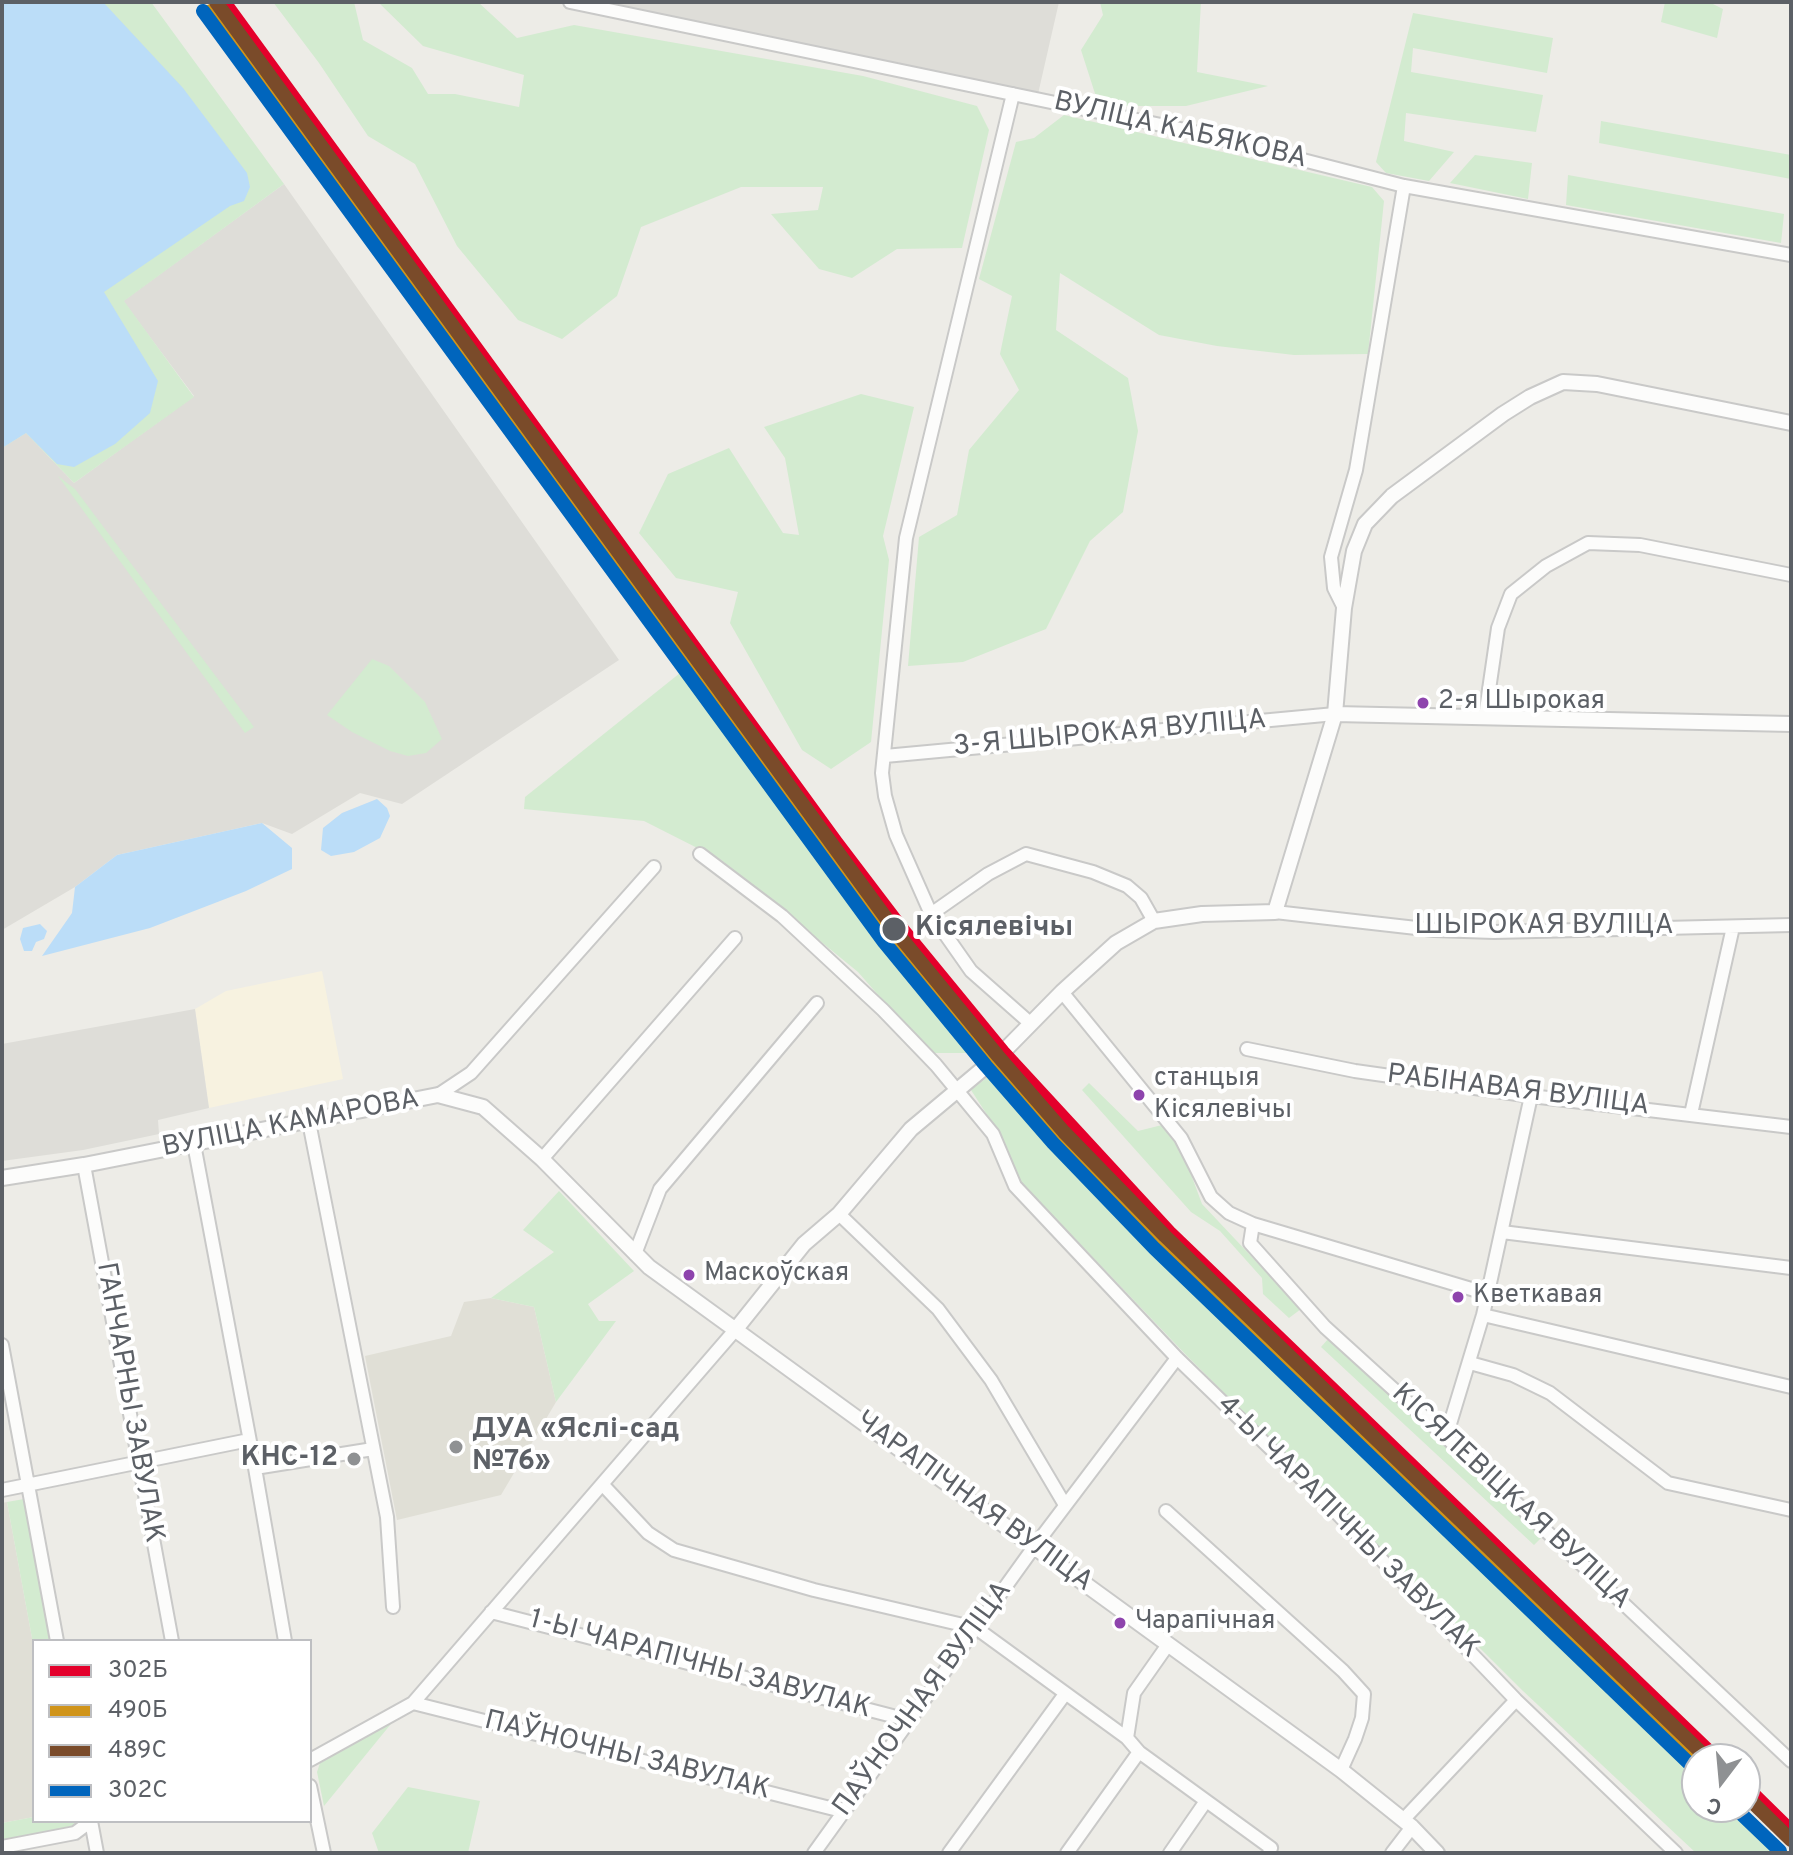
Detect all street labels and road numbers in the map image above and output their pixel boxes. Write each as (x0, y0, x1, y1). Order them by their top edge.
street label: ВУЛІЦА КАБЯКОВА (1050, 87, 1310, 177)
street label: 3-Я ШЫРОКАЯ ВУЛІЦА (952, 705, 1268, 765)
street label: ШЫРОКАЯ ВУЛІЦА (1414, 910, 1674, 944)
street label: РАБІНАВАЯ ВУЛІЦА (1385, 1059, 1651, 1125)
street label: ВУЛІЦА КАМАРОВА (160, 1084, 422, 1166)
street label: ГАНЧАРНЫ ЗАВУЛАК (87, 1260, 169, 1546)
street label: КІСЯЛЕВІЦКАЯ ВУЛІЦА (1383, 1378, 1637, 1618)
street label: 4-Ы ЧАРАПІЧНЫ ЗАВУЛАК (1209, 1390, 1485, 1666)
street label: ЧАРАПІЧНАЯ ВУЛІЦА (848, 1405, 1098, 1601)
street label: ПАЎНОЧНАЯ ВУЛІЦА (828, 1576, 1020, 1824)
street label: 1-Ы ЧАРАПІЧНЫ ЗАВУЛАК (526, 1604, 874, 1728)
street label: ПАЎНОЧНЫ ЗАВУЛАК (481, 1705, 773, 1809)

